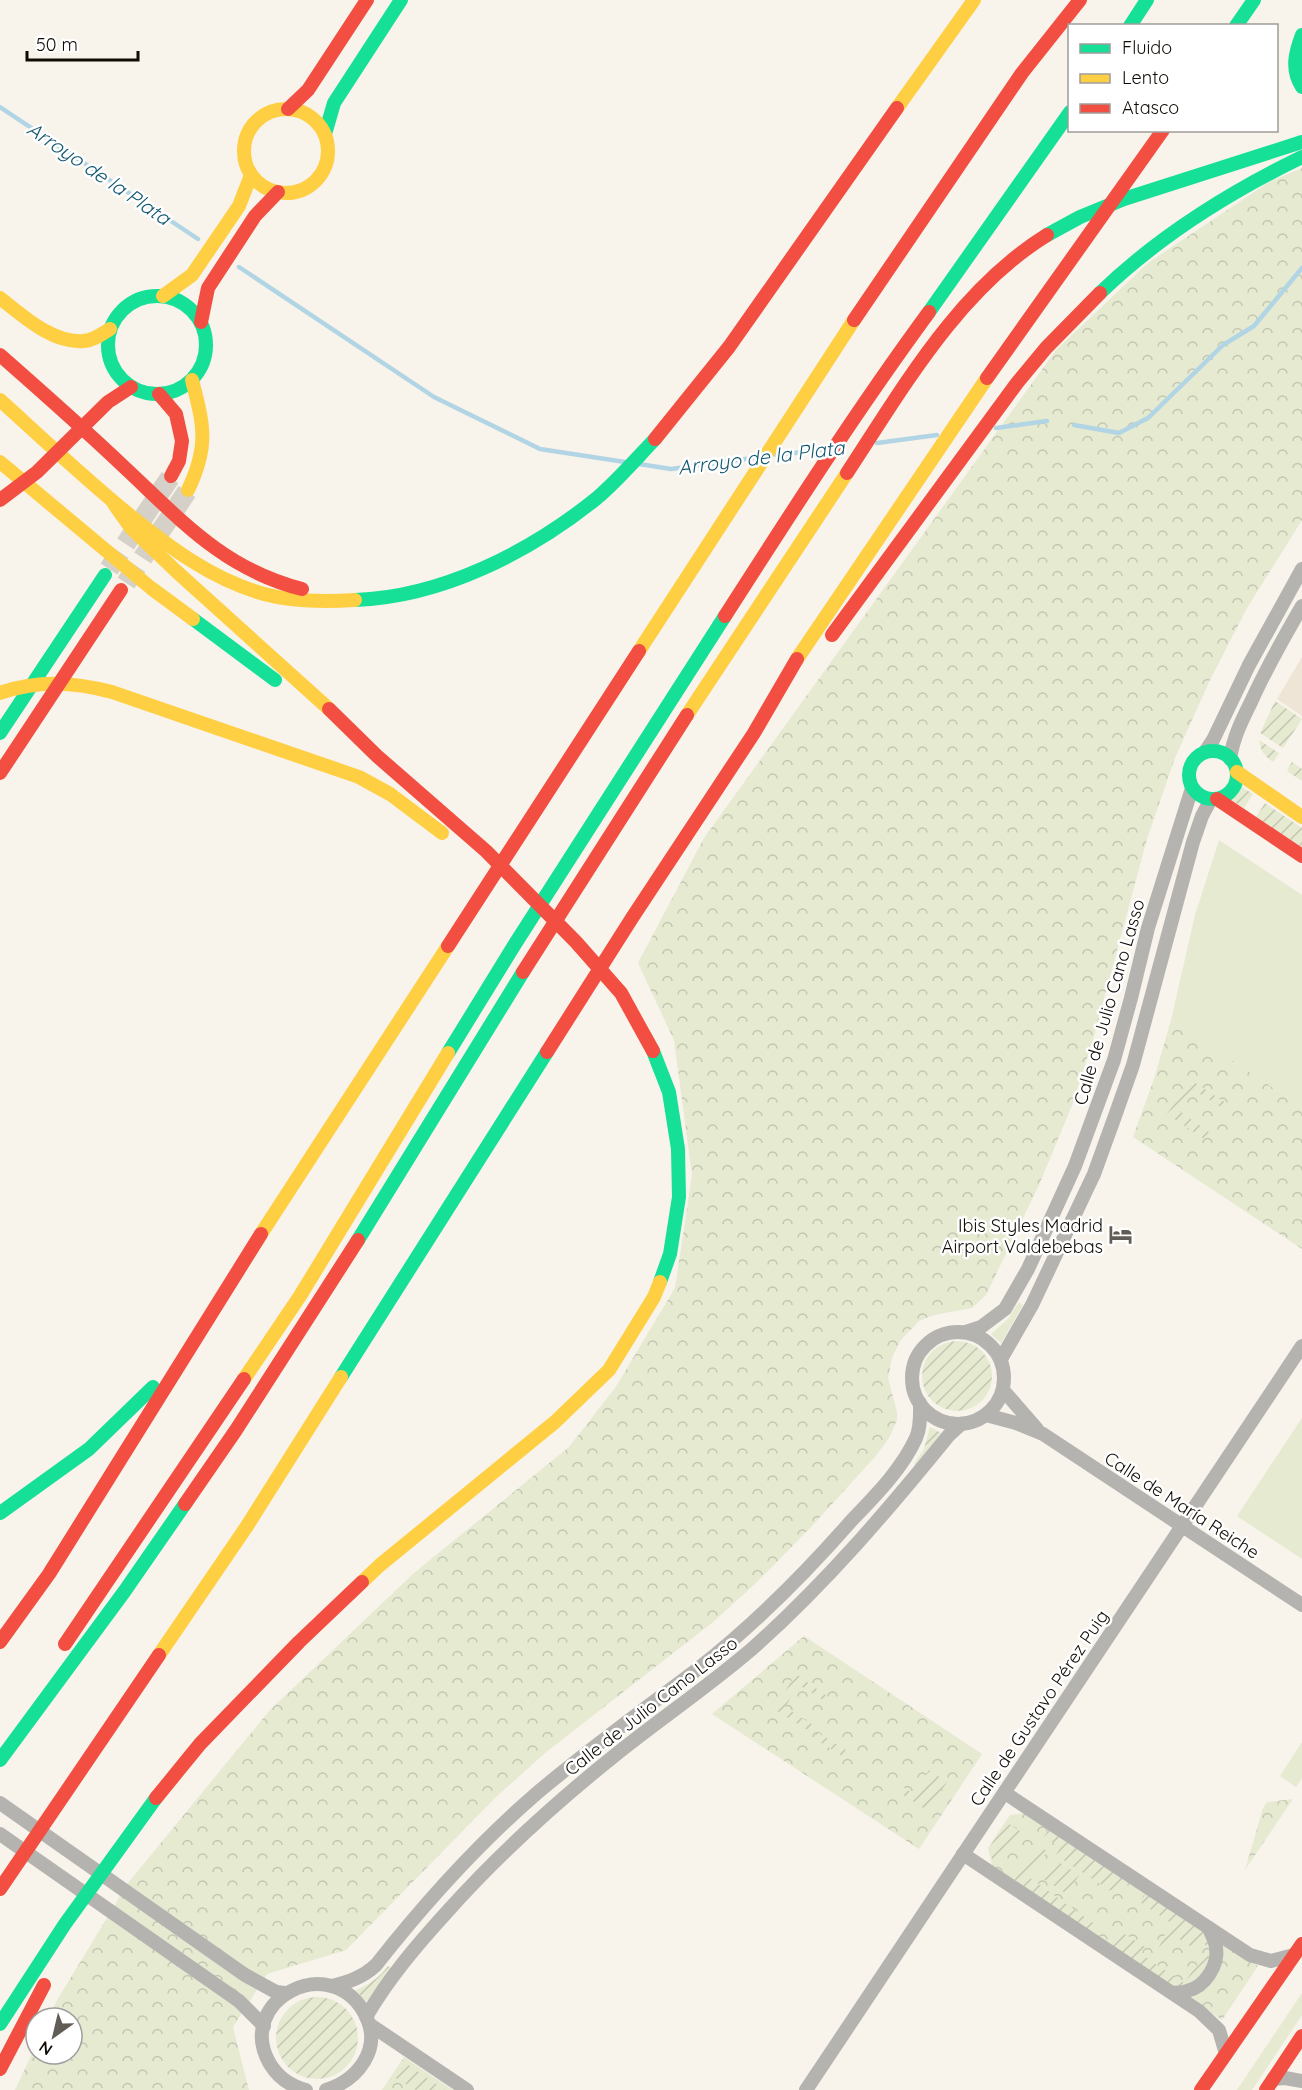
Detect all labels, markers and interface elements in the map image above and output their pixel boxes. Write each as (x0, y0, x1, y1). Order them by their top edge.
scale bar (27, 24, 138, 62)
legend (1068, 24, 1278, 132)
text: 50 m (36, 33, 78, 56)
text: Fluido (1122, 36, 1172, 59)
text: Lento (1122, 66, 1169, 89)
text: Atasco (1122, 96, 1179, 119)
water label: Arroyo de la Plata (23, 116, 177, 231)
water label: Arroyo de la Plata (676, 434, 847, 480)
street label: Calle de Julio Cano Lasso (1069, 896, 1149, 1108)
place label: Ibis Styles Madrid Airport Valdebebas (942, 1214, 1103, 1258)
hotel icon: Ibis Styles Madrid Airport Valdebebas (1108, 1222, 1134, 1248)
street label: Calle de María Reiche (1100, 1446, 1264, 1564)
street label: Calle de Gustavo Pérez Puig (965, 1605, 1113, 1811)
street label: Calle de Julio Cano Lasso (560, 1631, 742, 1781)
north arrow (24, 2006, 84, 2066)
text: N (35, 2037, 56, 2060)

